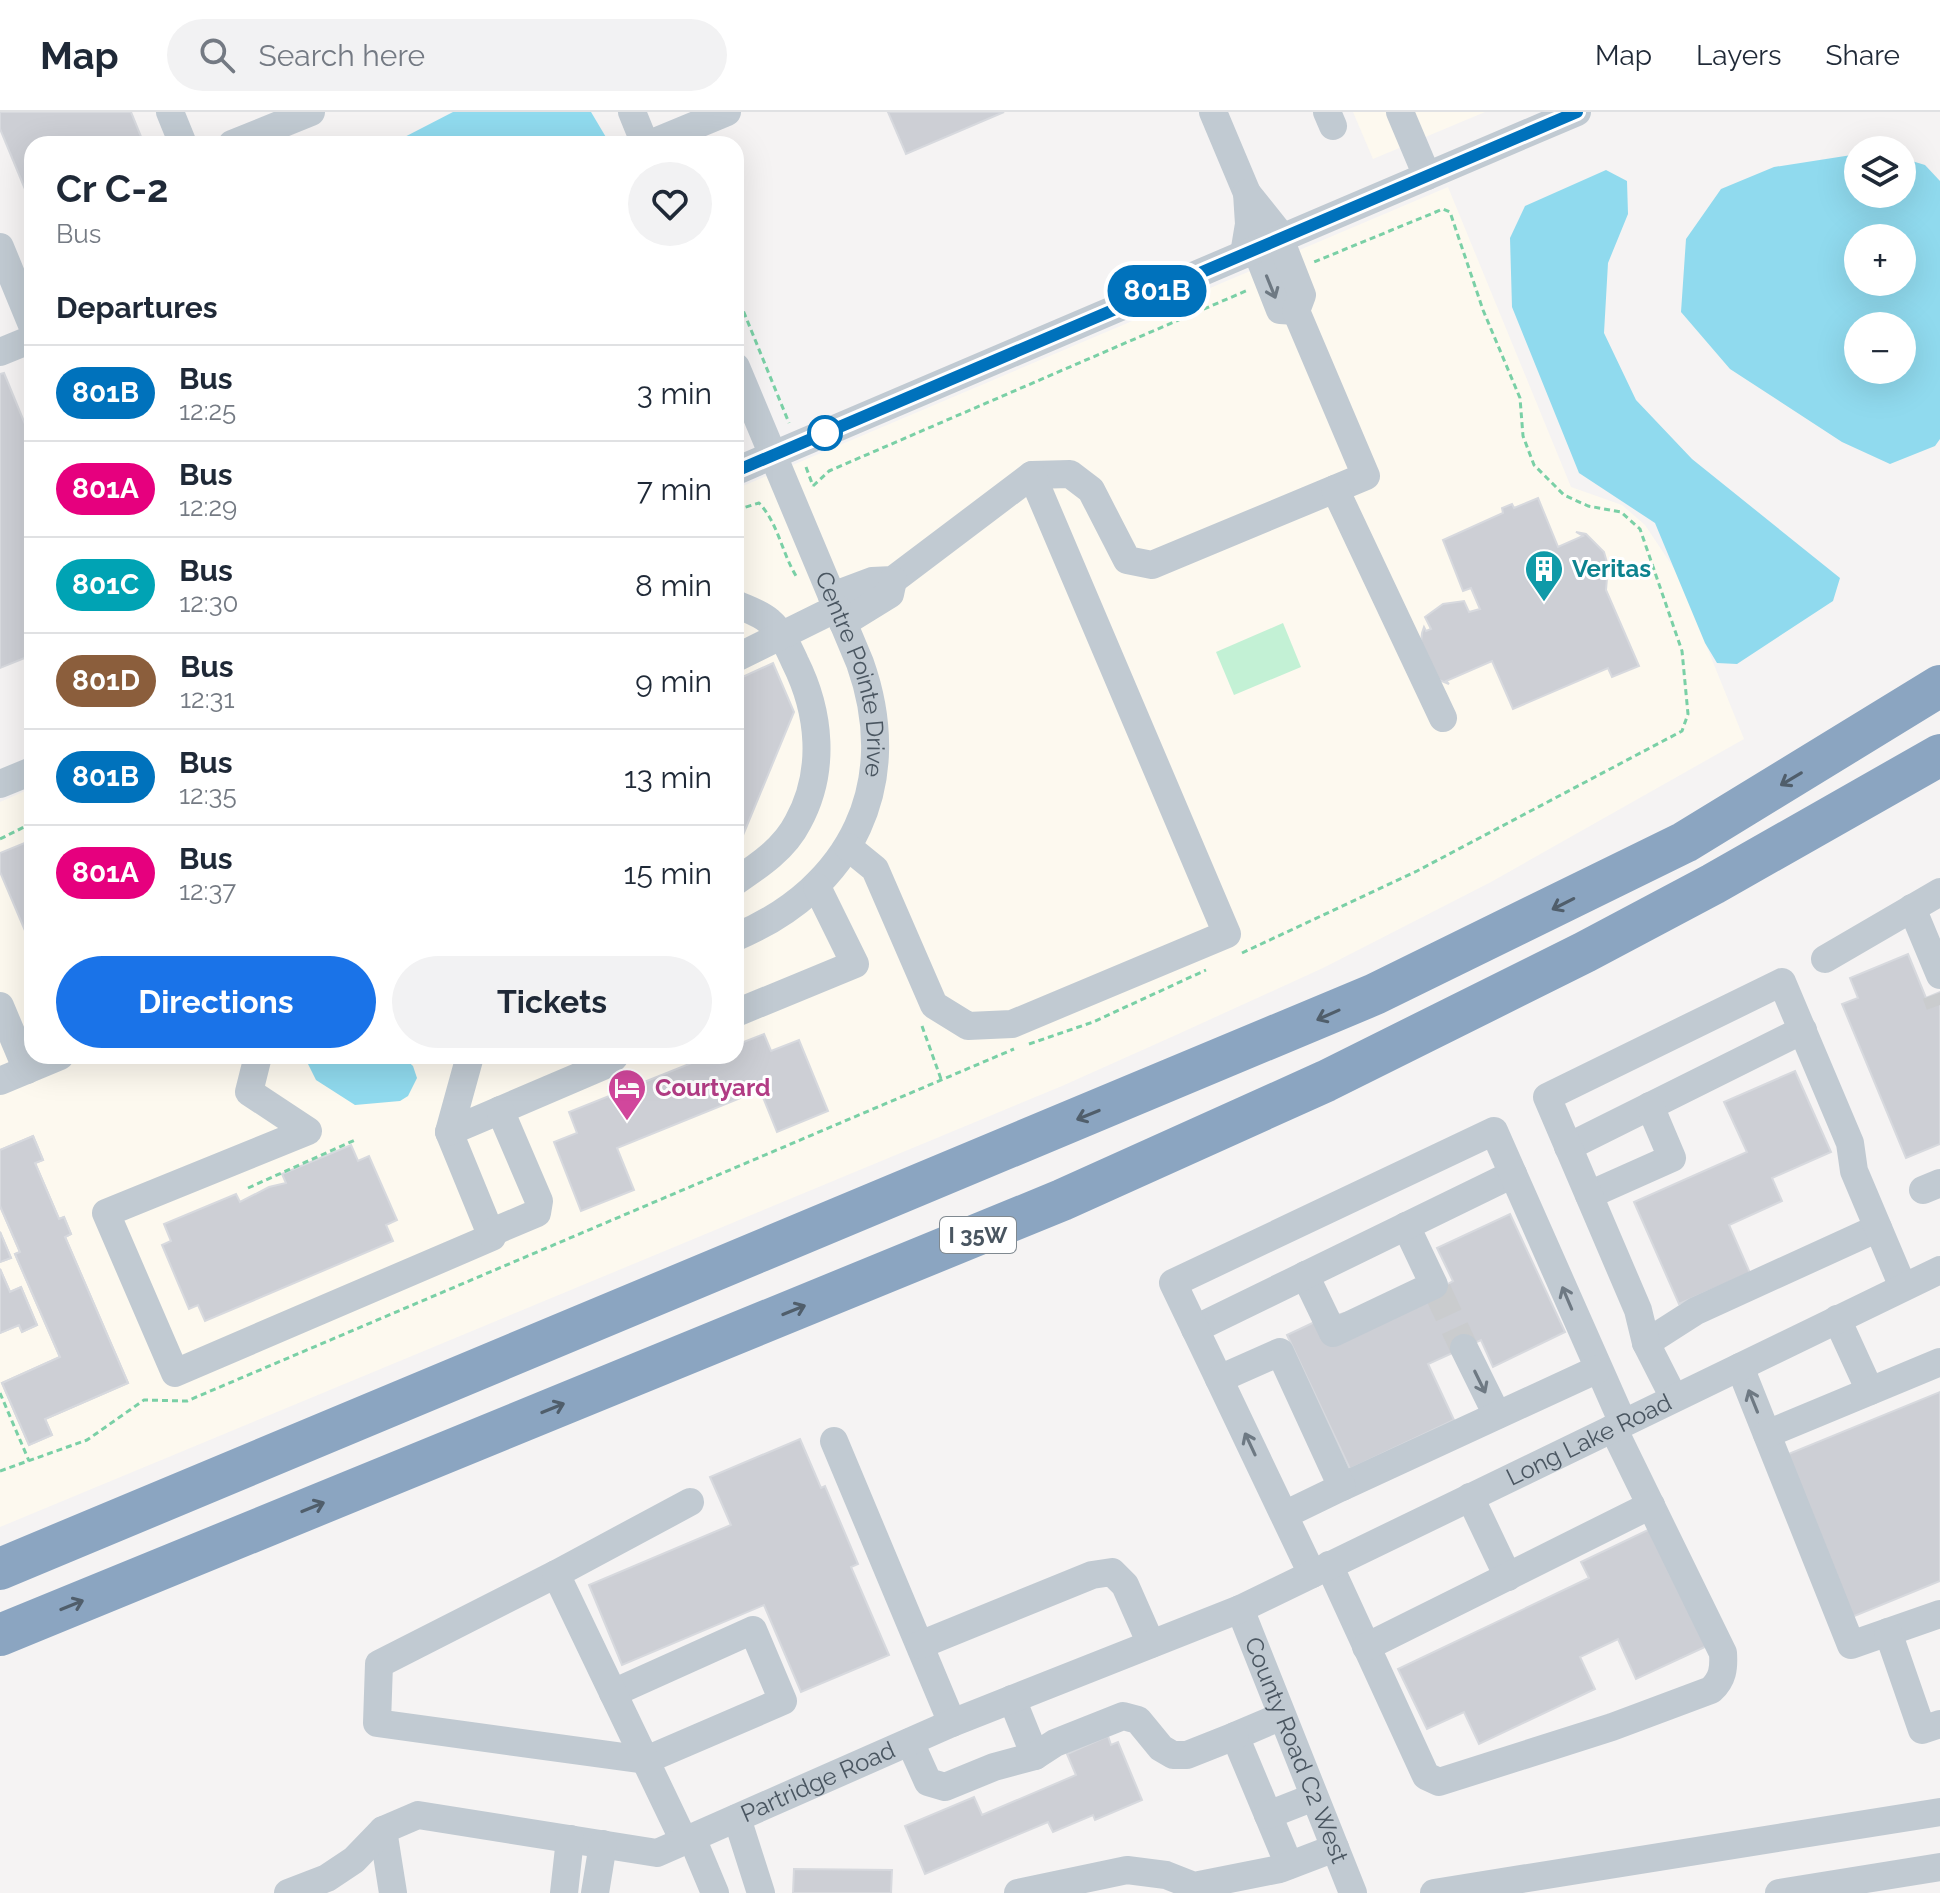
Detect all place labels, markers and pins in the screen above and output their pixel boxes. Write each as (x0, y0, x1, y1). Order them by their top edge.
unlabelled marker (808, 416, 842, 450)
building icon: Veritas (1523, 548, 1565, 603)
place label: Veritas (1572, 554, 1651, 583)
hotel icon: Courtyard (606, 1067, 648, 1122)
place label: Courtyard (655, 1073, 771, 1102)

